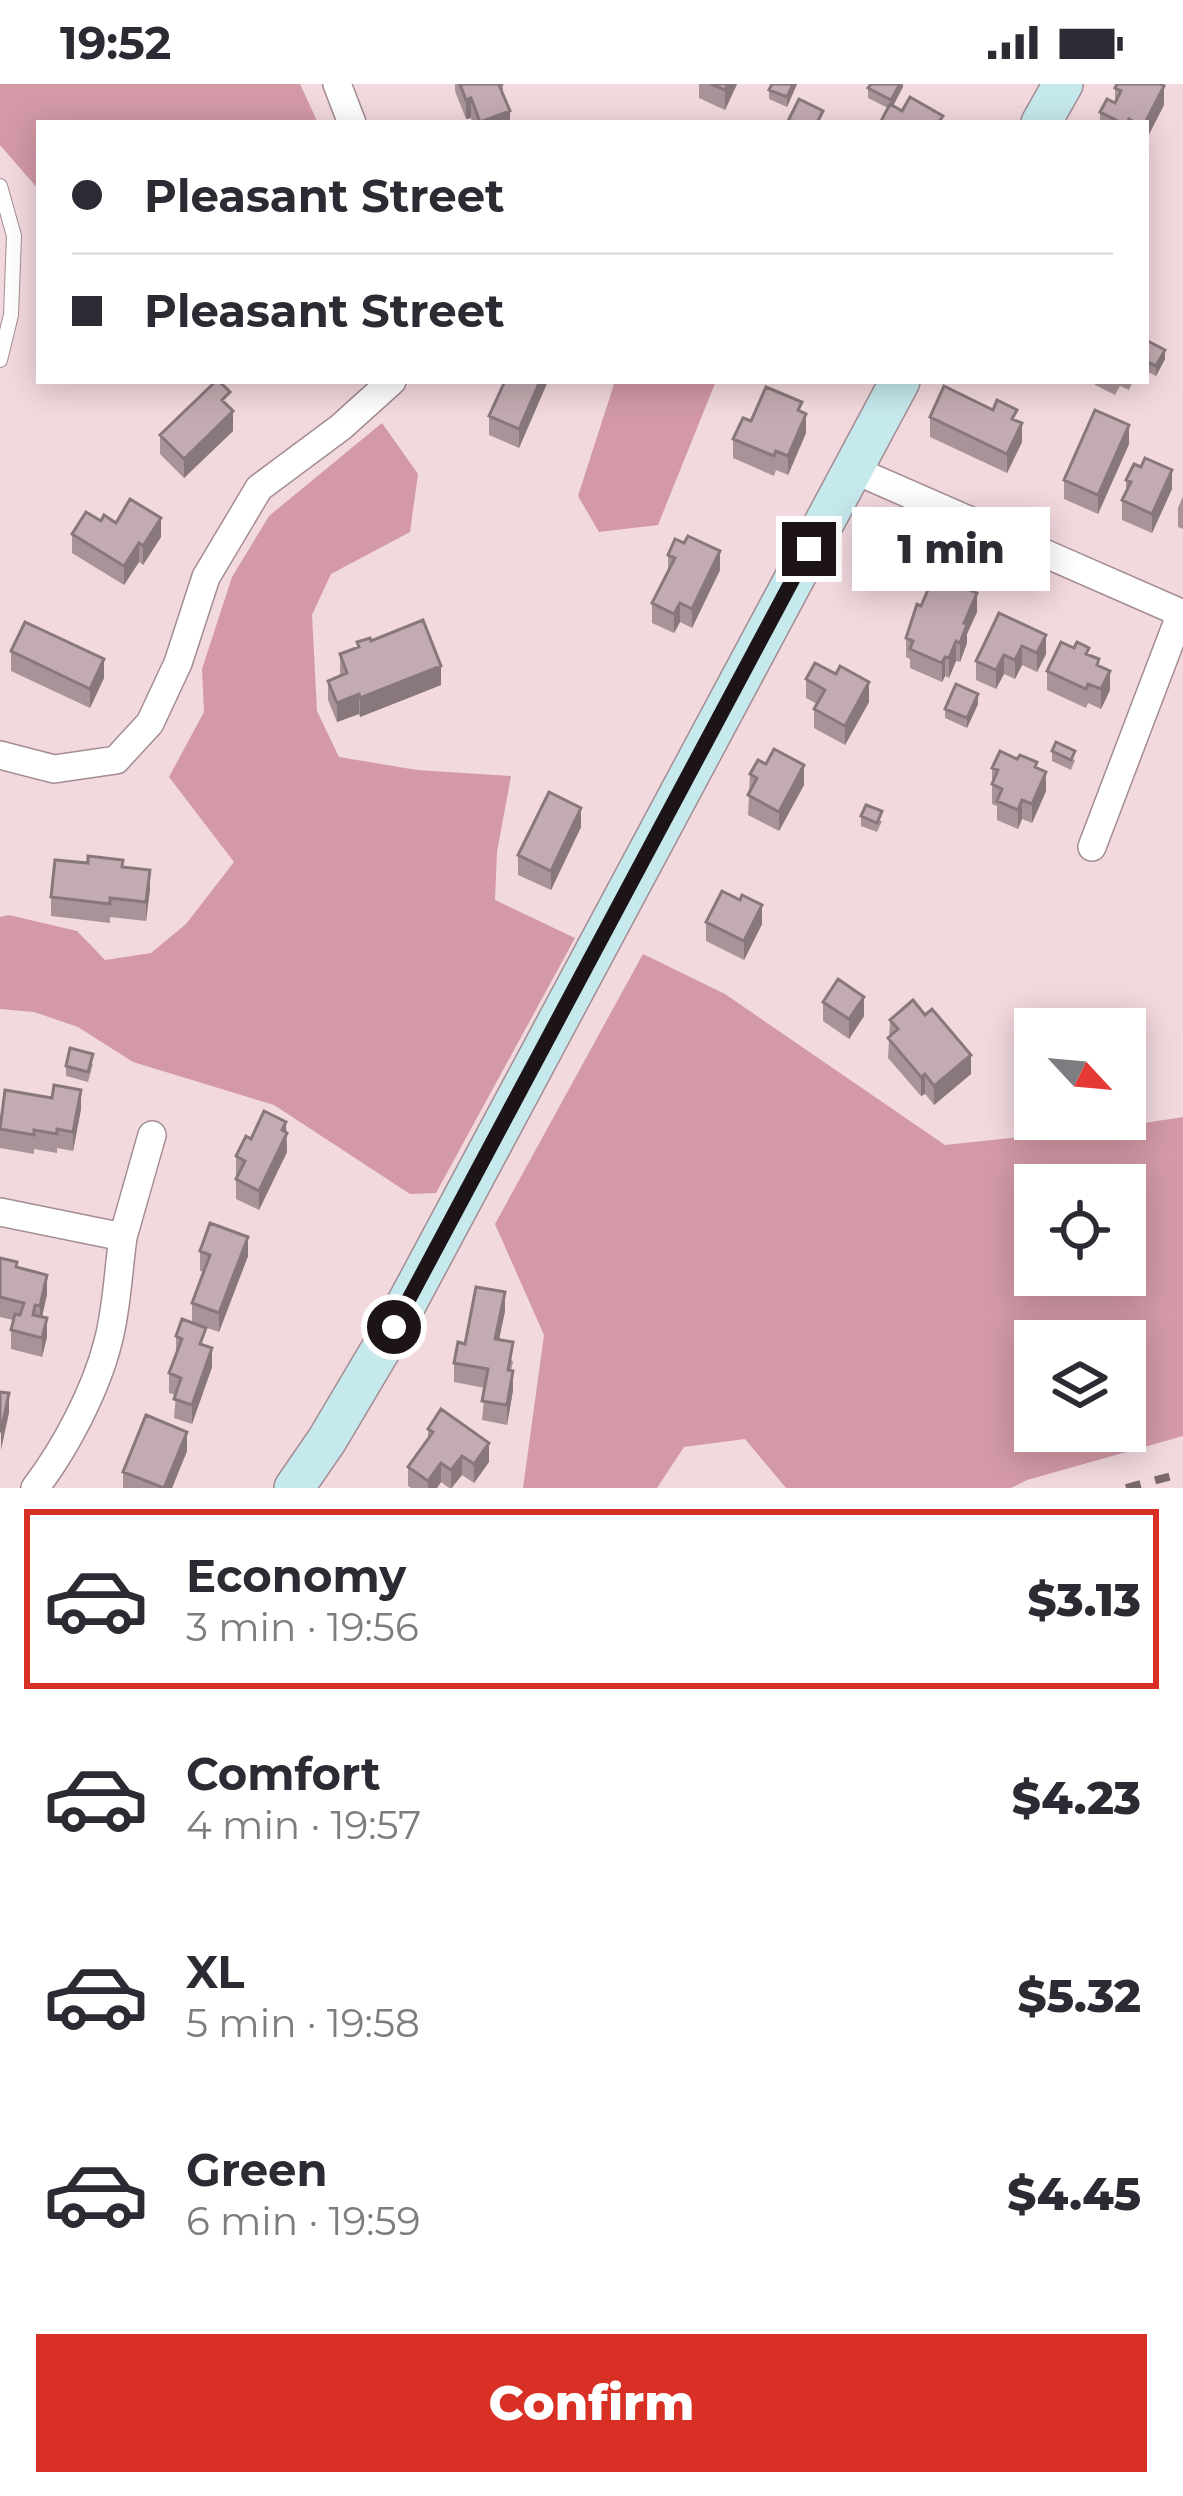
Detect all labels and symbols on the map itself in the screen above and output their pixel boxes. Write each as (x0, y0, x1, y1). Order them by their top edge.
callout: 1 min (851, 507, 1049, 591)
route end (782, 522, 836, 576)
north arrow (1014, 1008, 1146, 1140)
route start (367, 1300, 421, 1354)

